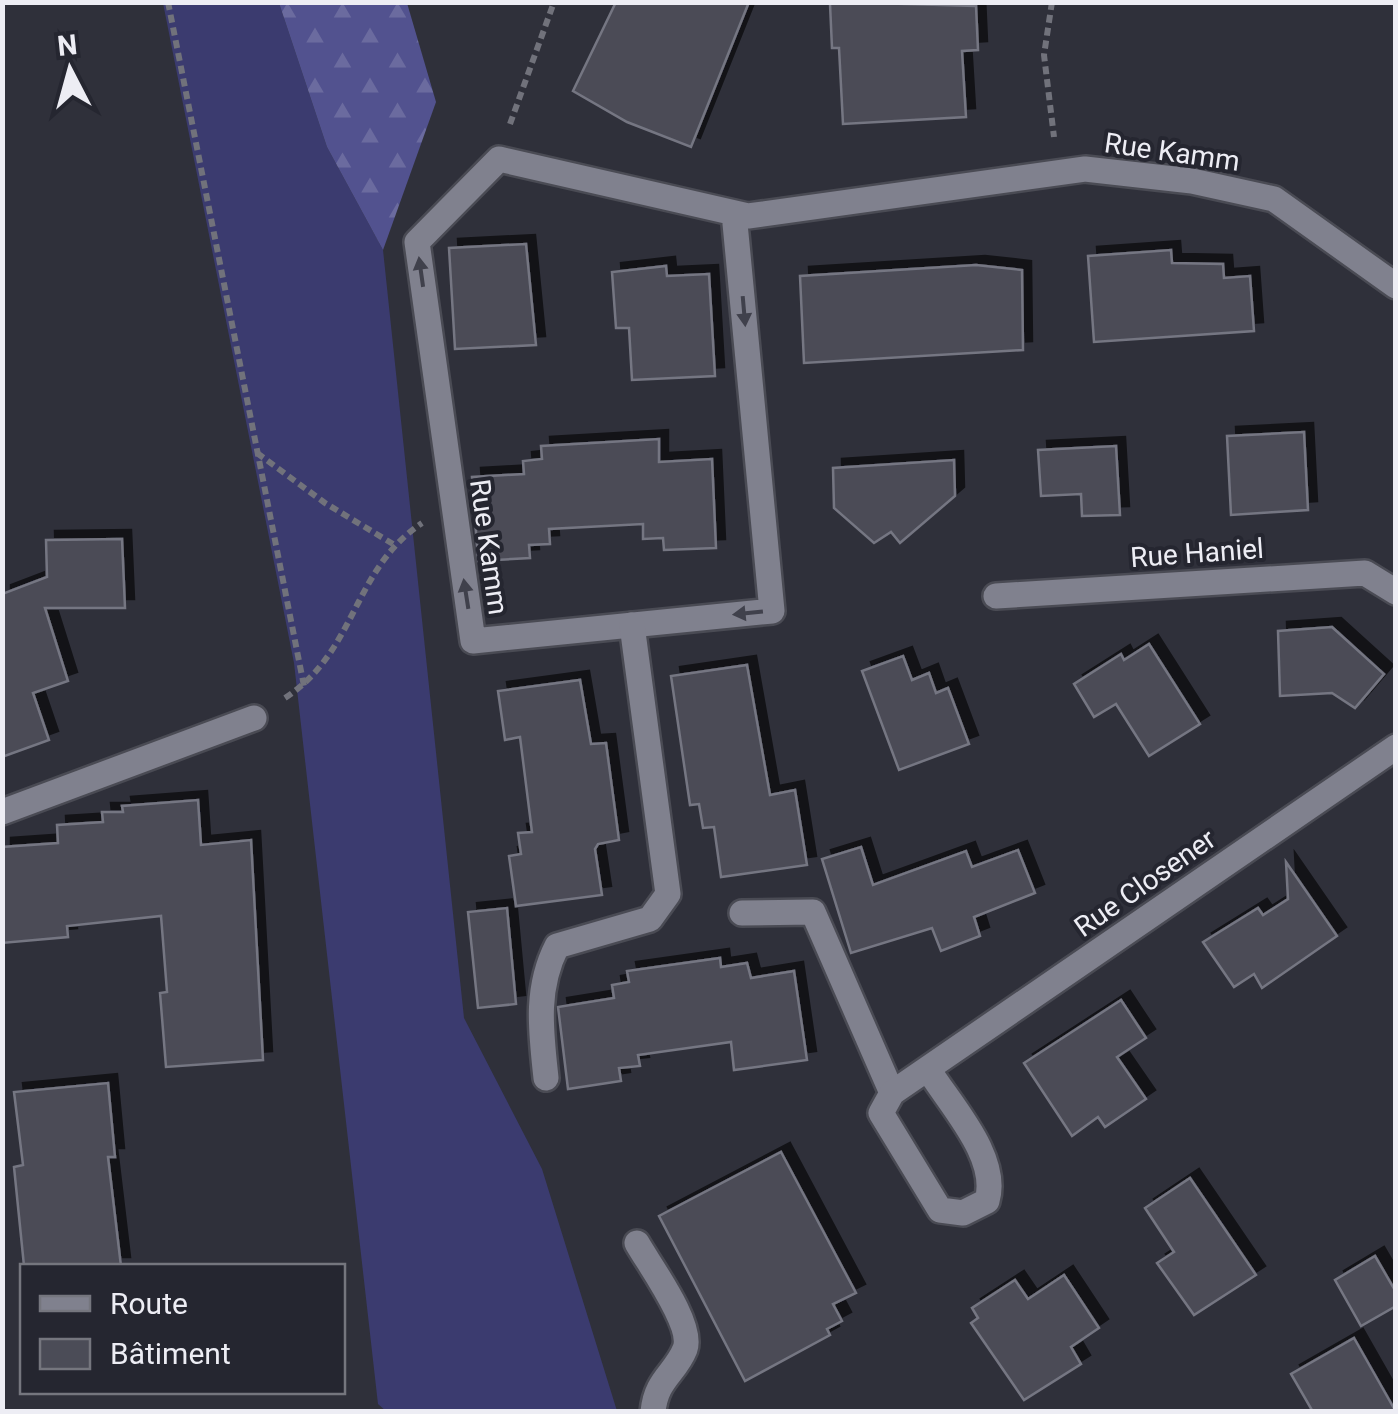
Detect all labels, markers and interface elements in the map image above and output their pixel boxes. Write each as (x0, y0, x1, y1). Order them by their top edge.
north arrow (20, 20, 120, 120)
text: N (56, 28, 79, 63)
street label: Rue Kamm (1102, 126, 1242, 178)
one-way arrow (413, 256, 429, 287)
one-way arrow (736, 295, 752, 327)
street label: Rue Kamm (463, 477, 515, 617)
street label: Rue Haniel (1129, 532, 1265, 574)
one-way arrow (457, 578, 473, 609)
one-way arrow (732, 605, 764, 621)
street label: Rue Closener (1068, 822, 1222, 944)
legend (20, 1264, 345, 1394)
text: Route (110, 1286, 188, 1321)
text: Bâtiment (110, 1336, 231, 1371)

